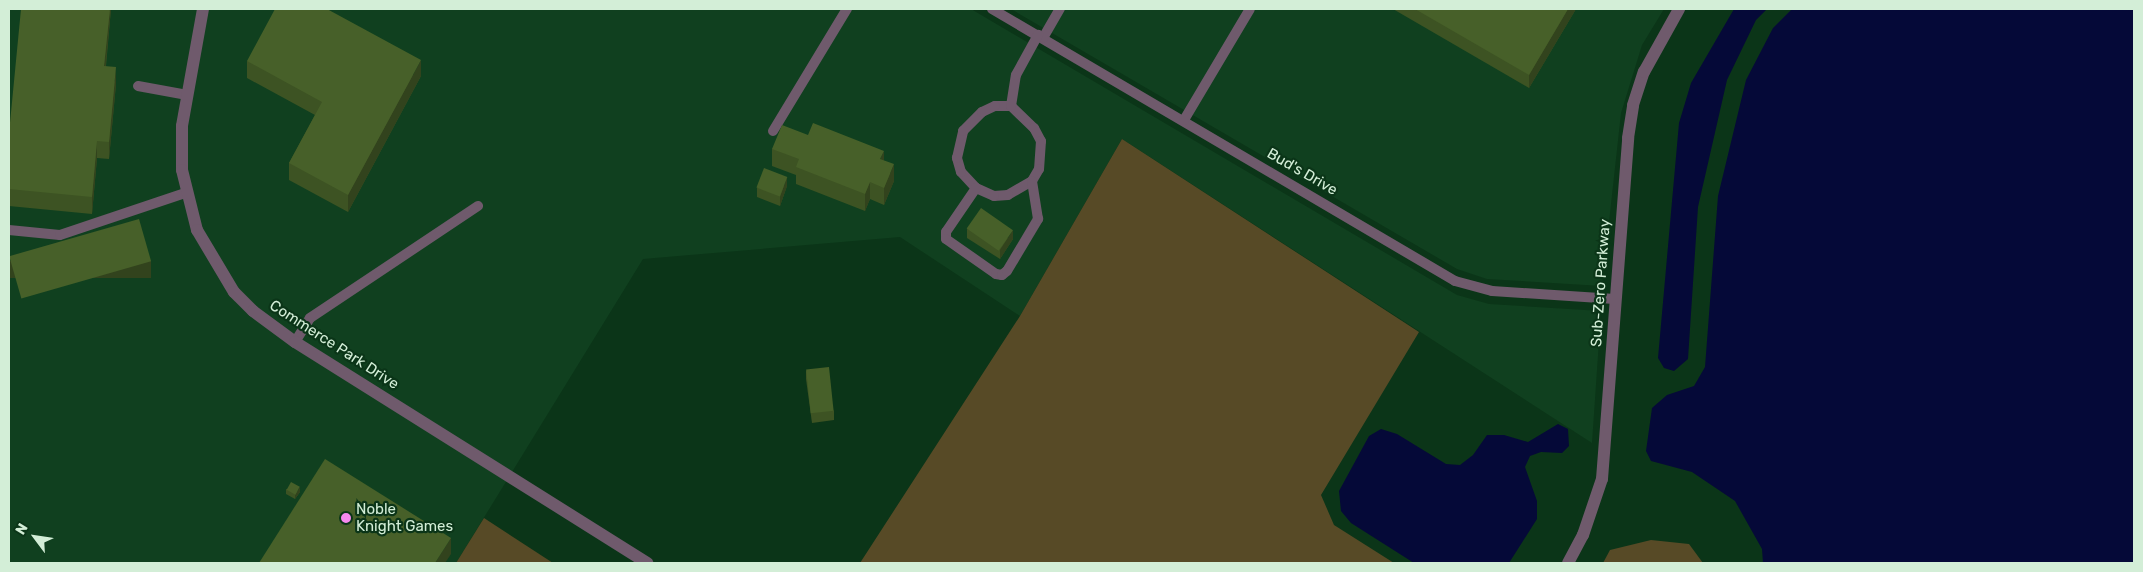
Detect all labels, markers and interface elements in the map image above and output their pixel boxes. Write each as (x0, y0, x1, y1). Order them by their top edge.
street label: Bud's Drive (1264, 145, 1340, 199)
street label: Sub-Zero Parkway (1588, 218, 1614, 348)
street label: Commerce Park Drive (266, 296, 402, 394)
place label: Noble Knight Games (356, 500, 453, 535)
north arrow (10, 512, 60, 562)
marker: Noble Knight Games (340, 512, 352, 524)
text: N (12, 520, 32, 538)

